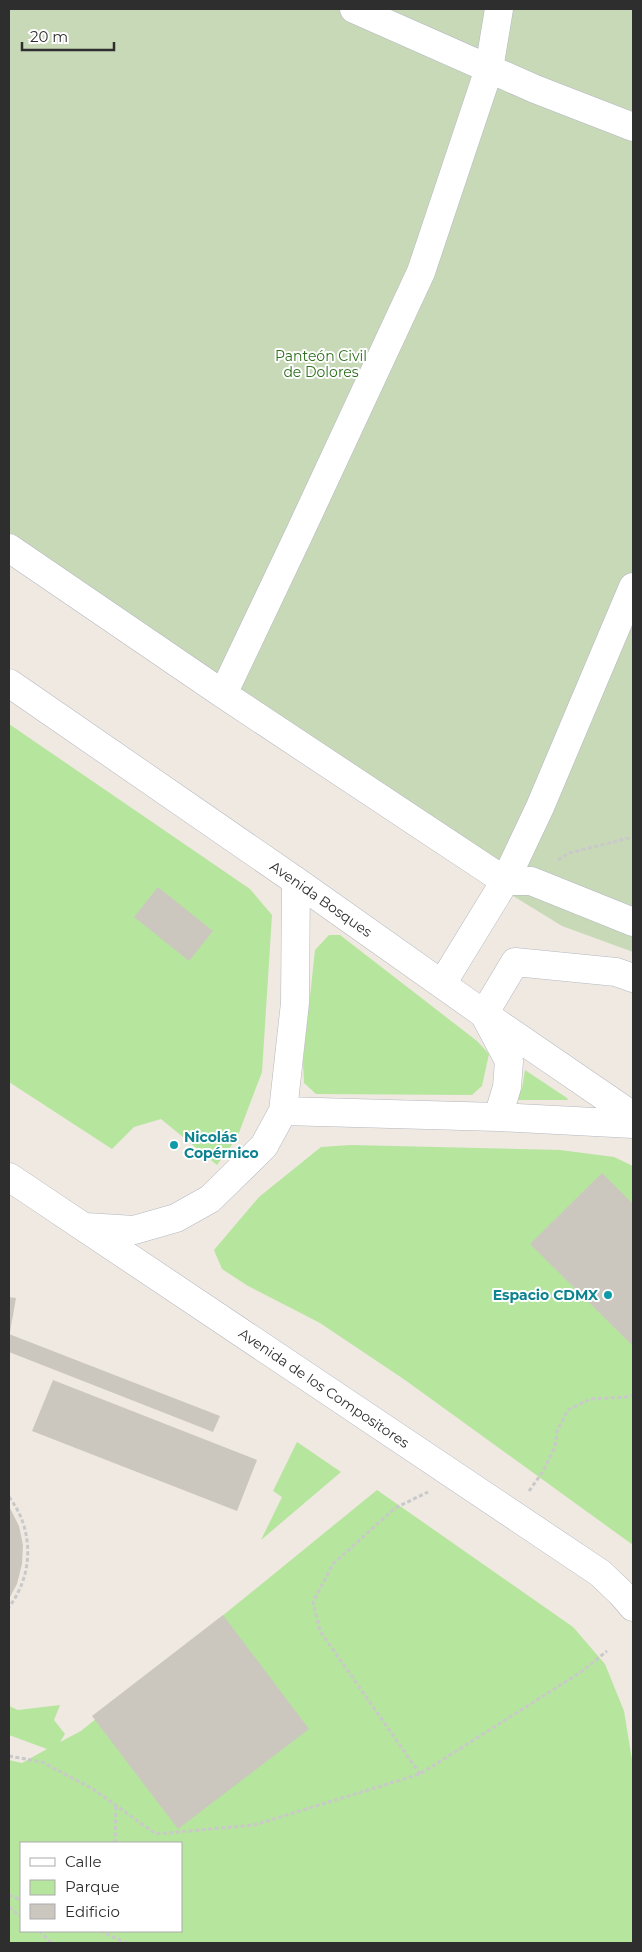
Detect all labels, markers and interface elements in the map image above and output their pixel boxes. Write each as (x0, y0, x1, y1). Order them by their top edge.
scale bar (22, 20, 115, 52)
text: 20 m (30, 27, 68, 46)
park label: Panteón Civil de Dolores (275, 347, 367, 381)
street label: Avenida Bosques (266, 857, 376, 941)
place label: Nicolás Copérnico (184, 1128, 259, 1162)
marker: Nicolás Copérnico (168, 1139, 180, 1151)
place label: Espacio CDMX (493, 1286, 598, 1304)
marker: Espacio CDMX (602, 1289, 614, 1301)
street label: Avenida de los Compositores (235, 1324, 413, 1452)
legend (20, 1842, 182, 1932)
text: Calle (65, 1852, 102, 1871)
text: Parque (65, 1877, 120, 1896)
text: Edificio (65, 1902, 120, 1921)

